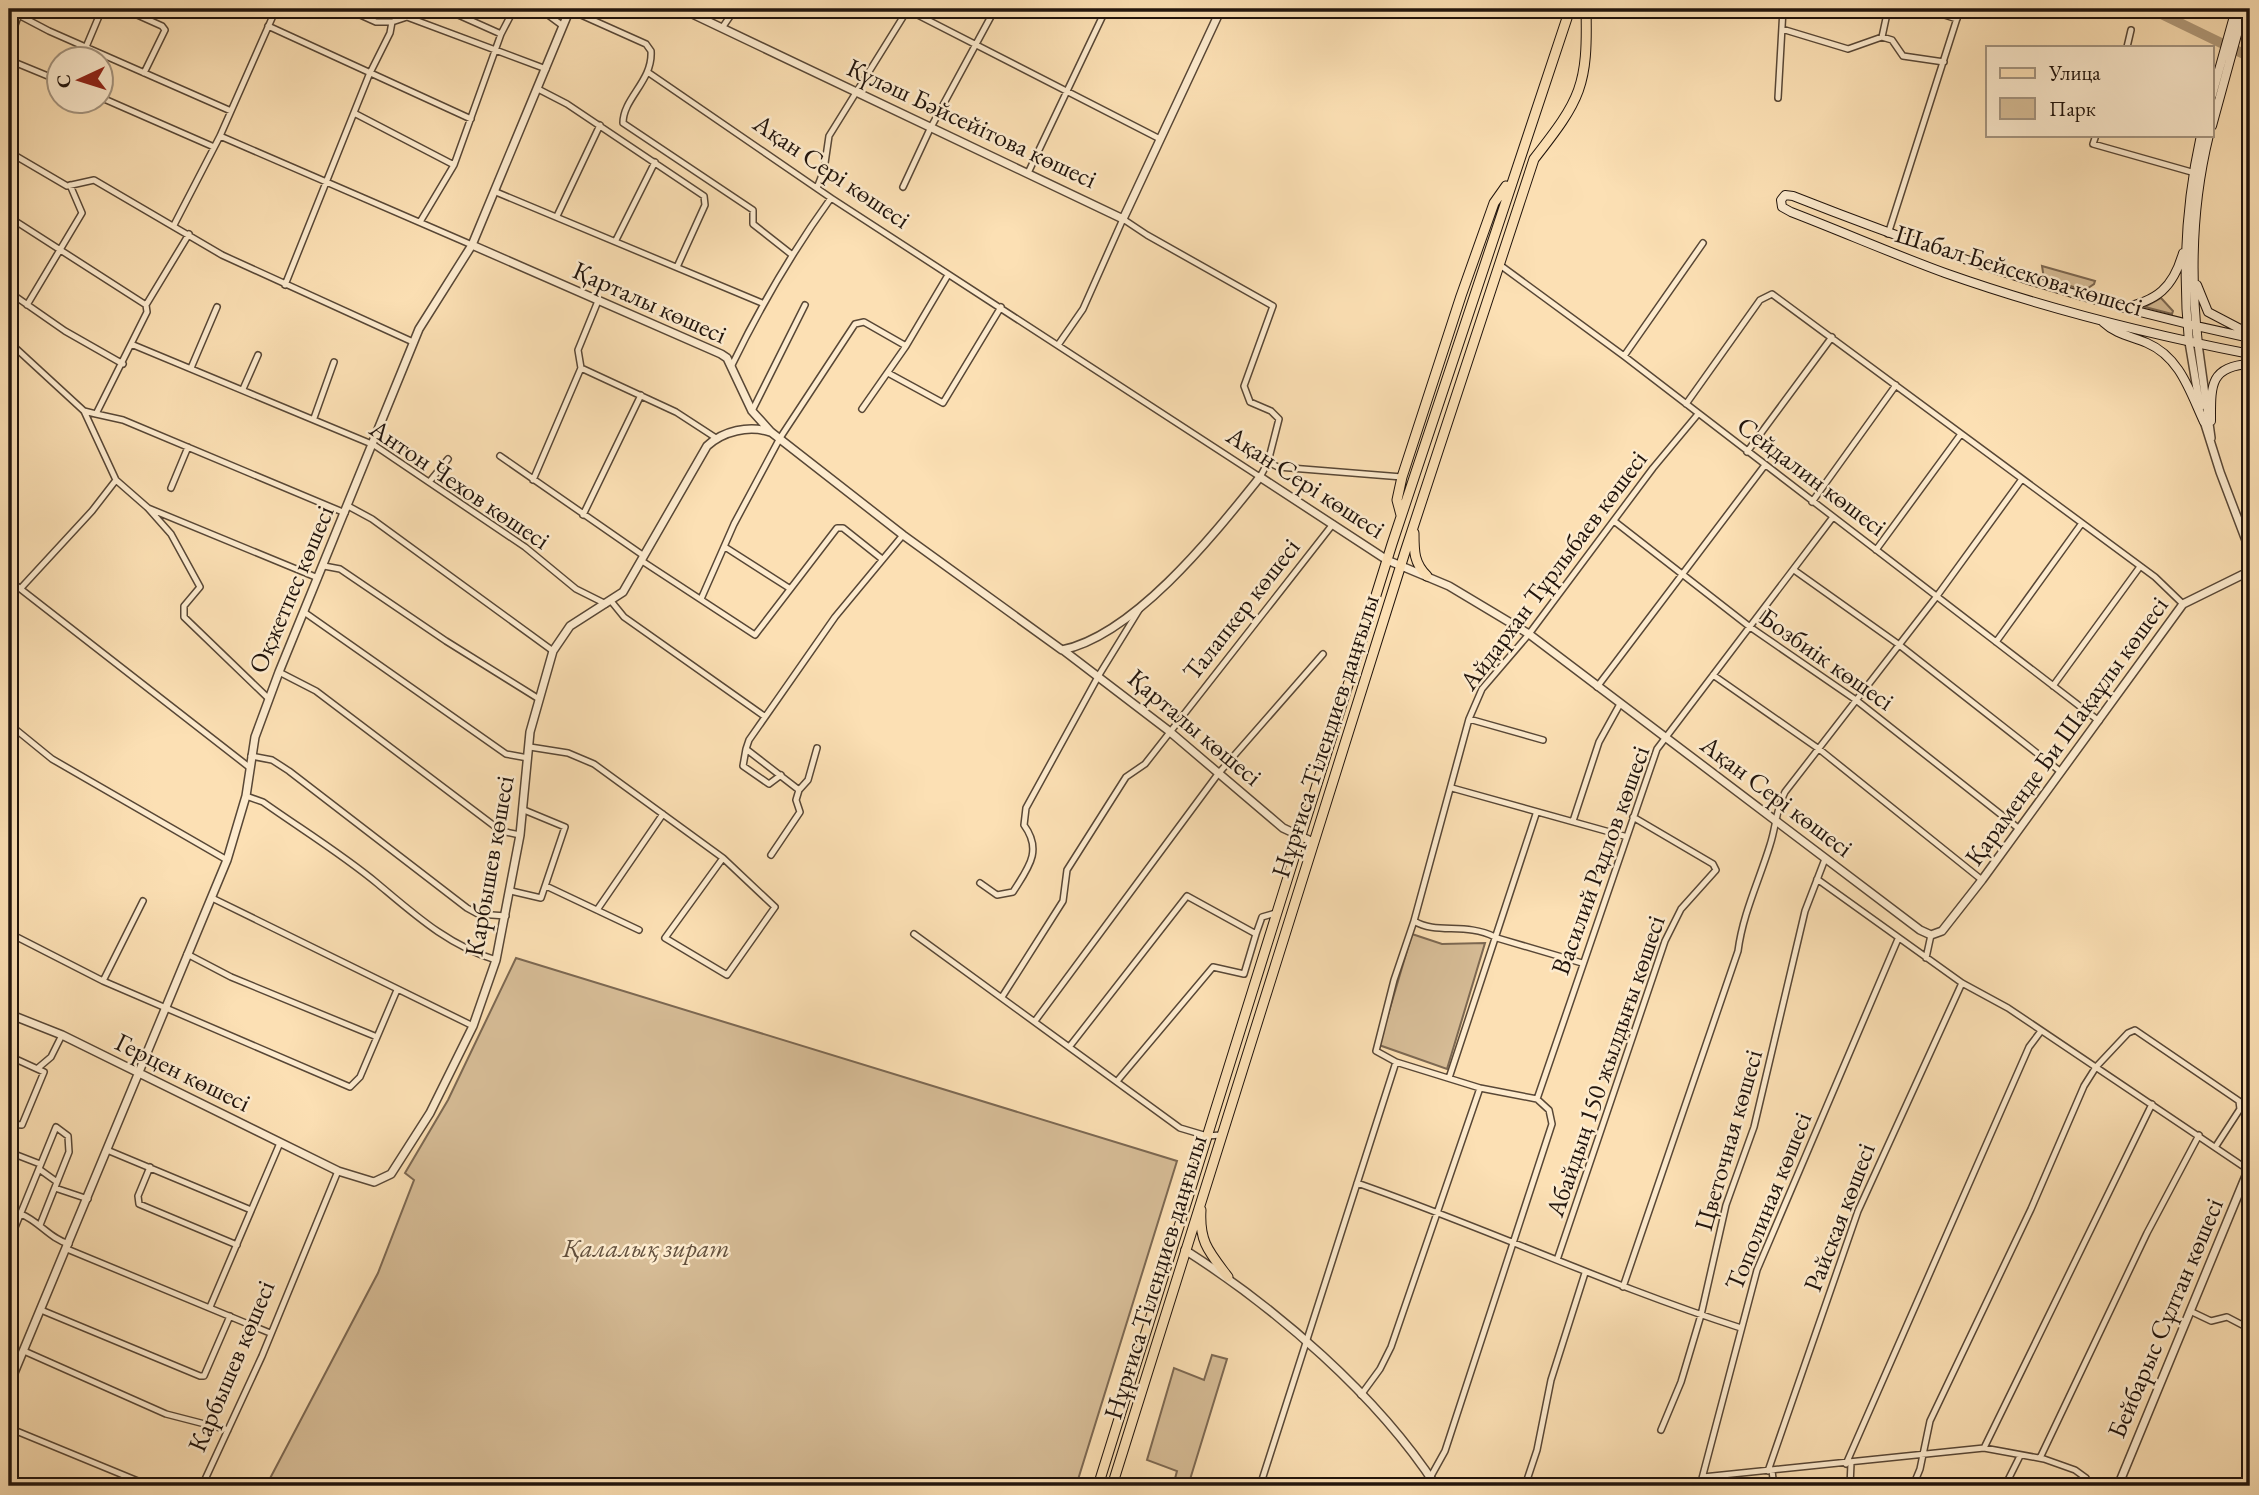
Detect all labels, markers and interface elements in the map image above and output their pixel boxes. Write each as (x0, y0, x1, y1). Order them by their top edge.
north arrow (46, 46, 116, 116)
legend (1986, 46, 2214, 136)
street label: Күләш Бәйсейітова көшесі (842, 50, 1102, 196)
text: Улица (2048, 59, 2101, 86)
text: С (51, 74, 76, 89)
text: Парк (2049, 95, 2096, 122)
street label: Ақан Сері көшесі (746, 105, 917, 236)
street label: Шабал Бейсекова көшесі (1891, 216, 2147, 324)
street label: Қарталы көшесі (568, 253, 732, 351)
street label: Сейдалин көшесі (1730, 409, 1894, 543)
street label: Антон Чехов көшесі (362, 411, 557, 557)
street label: Ақан Сері көшесі (1219, 418, 1392, 546)
street label: Айдархан Тұрлыбаев көшесі (1451, 443, 1654, 698)
street label: Оқжетпес көшесі (240, 500, 342, 678)
street label: Талапкер көшесі (1175, 531, 1307, 687)
street label: Қараменде Би Шақаұлы көшесі (1957, 589, 2175, 873)
street label: Нұрғиса Тілендиев даңғылы (1263, 590, 1387, 882)
street label: Бозбиік көшесі (1753, 600, 1901, 718)
street label: Қарталы көшесі (1121, 661, 1269, 793)
street label: Ақан Сері көшесі (1693, 727, 1860, 864)
street label: Василий Радлов көшесі (1543, 741, 1657, 979)
street label: Карбышев көшесі (456, 773, 522, 959)
street label: Абайдың 150 жылдығы көшесі (1537, 911, 1673, 1222)
street label: Герцен көшесі (110, 1025, 256, 1119)
street label: Цветочная көшесі (1686, 1045, 1770, 1235)
street label: Тополиная көшесі (1717, 1107, 1819, 1295)
street label: Нұрғиса Тілендиев даңғылы (1096, 1130, 1215, 1423)
street label: Райская көшесі (1795, 1138, 1883, 1296)
street label: Бейбарыс Сұлтан көшесі (2099, 1193, 2231, 1443)
park label: Қалалық зират (562, 1231, 729, 1265)
street label: Карбышев көшесі (180, 1275, 282, 1457)

